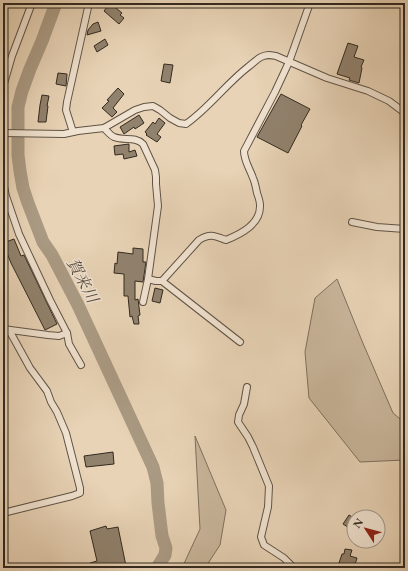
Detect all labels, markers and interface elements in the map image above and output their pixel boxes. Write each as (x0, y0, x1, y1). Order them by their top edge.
water label: 賀来川 (62, 254, 104, 308)
north arrow (346, 509, 386, 549)
text: N (350, 515, 366, 531)

